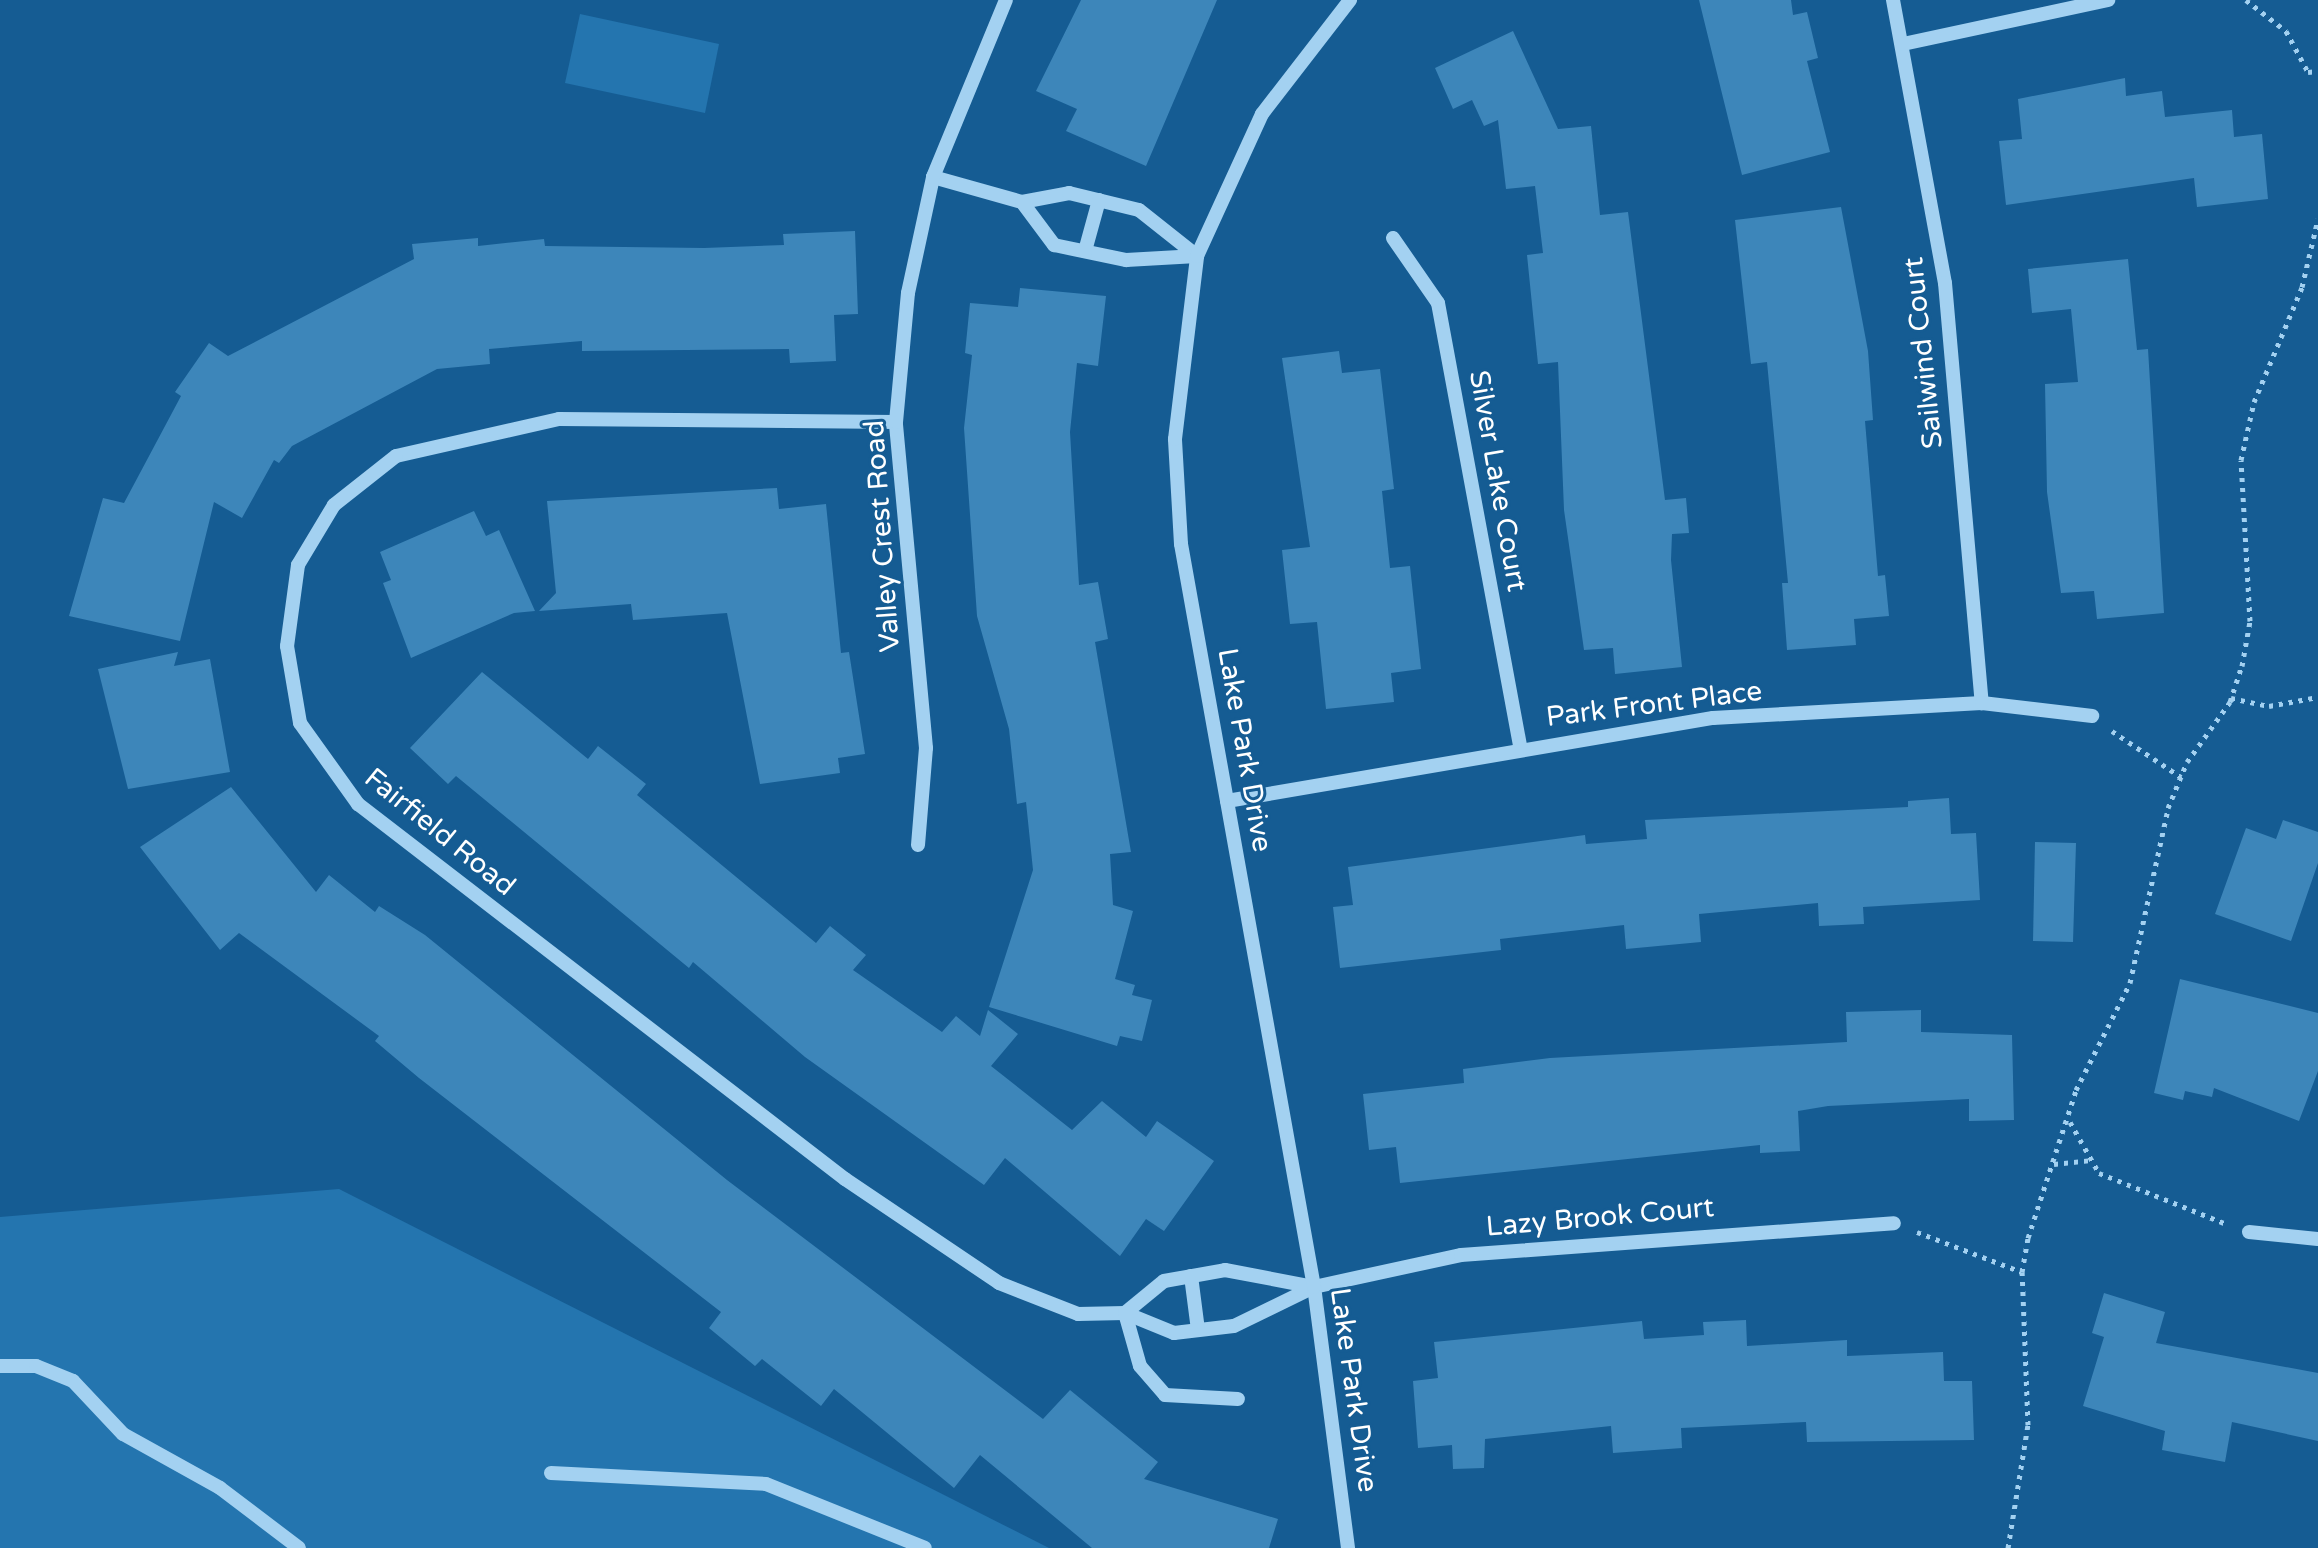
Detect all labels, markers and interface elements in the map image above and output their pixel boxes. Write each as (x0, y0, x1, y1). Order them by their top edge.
street label: Sailwind Court (1896, 255, 1950, 451)
street label: Silver Lake Court (1462, 368, 1534, 594)
street label: Valley Crest Road (857, 419, 907, 653)
street label: Lake Park Drive (1211, 646, 1279, 854)
street label: Park Front Place (1544, 674, 1764, 734)
street label: Fairfield Road (358, 761, 522, 903)
street label: Lazy Brook Court (1485, 1190, 1715, 1244)
street label: Lake Park Drive (1323, 1286, 1385, 1494)

